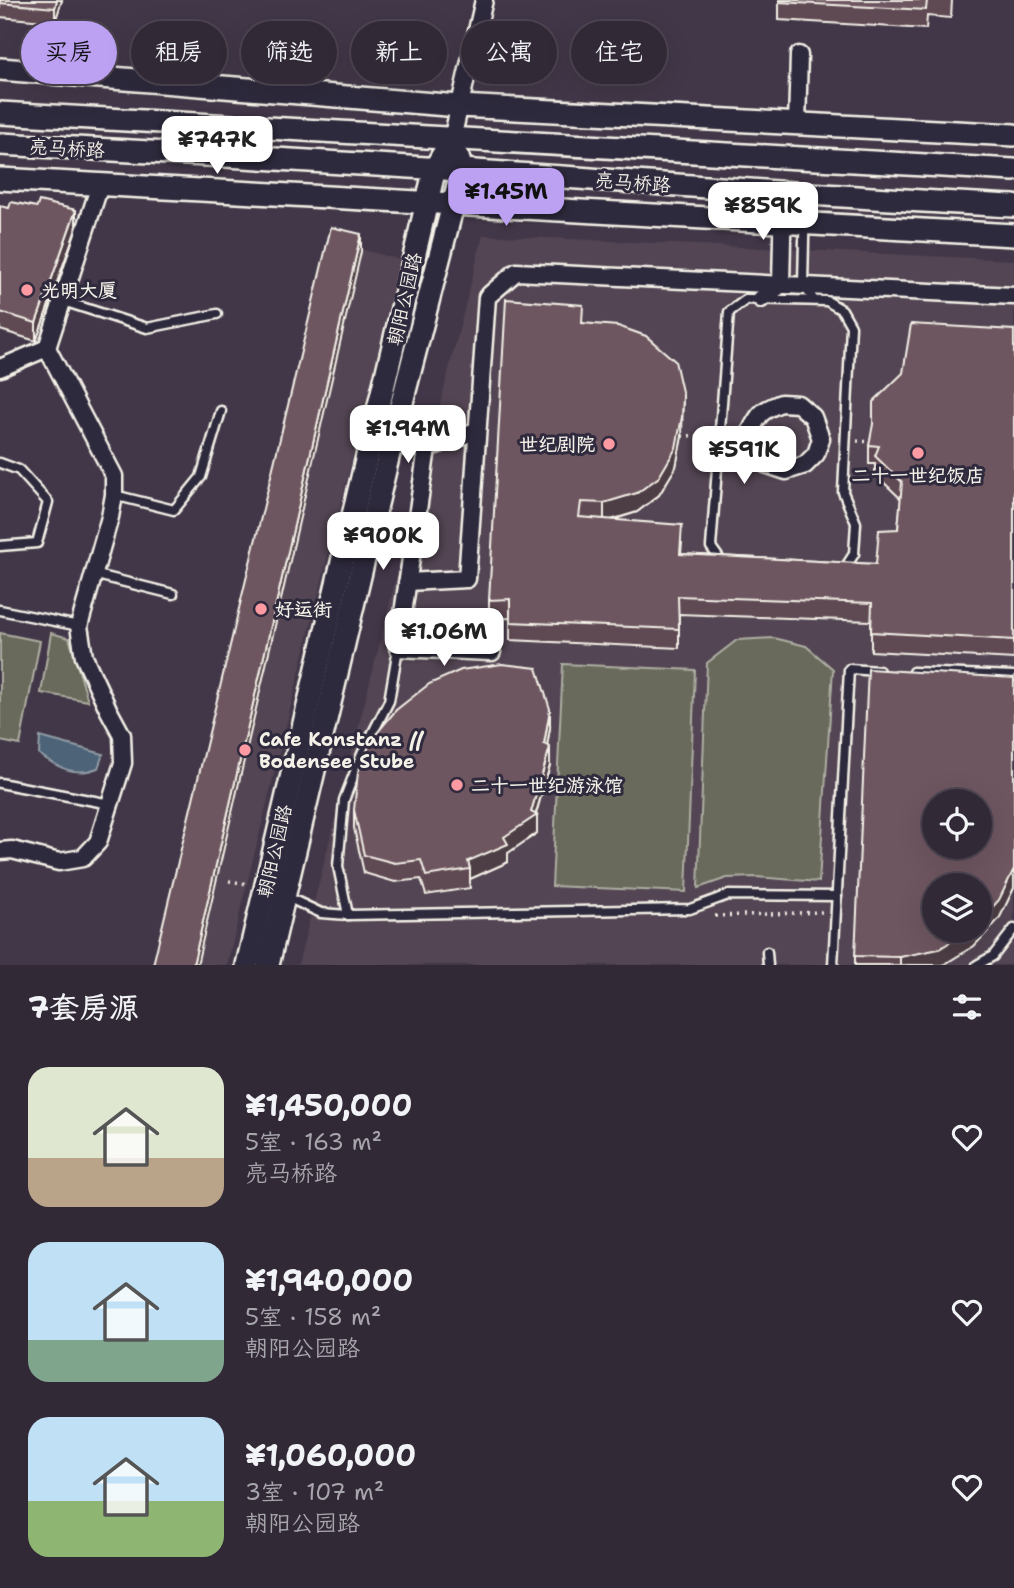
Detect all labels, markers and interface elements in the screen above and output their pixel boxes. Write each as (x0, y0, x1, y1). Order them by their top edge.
chip: 买房 (21, 21, 117, 84)
chip: 租房 (131, 21, 227, 84)
chip: 筛选 (241, 21, 337, 84)
chip: 新上 (351, 21, 447, 84)
chip: 公寓 (461, 21, 557, 84)
chip: 住宅 (571, 21, 667, 84)
pin: ¥747K (168, 116, 266, 176)
text: ¥747K (178, 124, 256, 154)
street label: 亮马桥路 (28, 134, 106, 163)
street label: 亮马桥路 (594, 167, 672, 198)
pin: ¥1.45M (449, 168, 563, 228)
text: ¥1.45M (464, 176, 548, 206)
pin: ¥859K (714, 182, 812, 242)
text: ¥859K (724, 190, 802, 220)
street label: 朝阳公园路 (382, 250, 427, 348)
place label: 光明大厦 (41, 278, 117, 303)
marker: 光明大厦 (19, 282, 35, 298)
pin: ¥1.94M (351, 406, 465, 465)
text: ¥1.94M (366, 413, 450, 443)
pin: ¥591K (695, 426, 793, 486)
place label: 世纪剧院 (519, 432, 595, 457)
text: ¥591K (708, 434, 780, 464)
marker: 世纪剧院 (601, 436, 617, 452)
marker: 二十一世纪饭店 (910, 445, 926, 461)
place label: 二十一世纪饭店 (851, 463, 985, 488)
pin: ¥900K (334, 512, 432, 572)
text: ¥900K (343, 520, 423, 550)
place label: 好运街 (275, 597, 332, 622)
marker: 好运街 (253, 601, 269, 617)
pin: ¥1.06M (387, 608, 501, 668)
text: ¥1.06M (401, 616, 487, 646)
place label: Cafe Konstanz // Bodensee Stube (259, 727, 424, 774)
marker: Cafe Konstanz // Bodensee Stube (237, 742, 253, 758)
place label: 二十一世纪游泳馆 (471, 773, 623, 798)
marker: 二十一世纪游泳馆 (449, 777, 465, 793)
map controls (922, 789, 992, 943)
button: locate (922, 789, 992, 859)
street label: 朝阳公园路 (252, 802, 297, 900)
button: layers (922, 873, 992, 943)
text: 7套房源 (28, 987, 139, 1028)
icon: filters (948, 988, 986, 1026)
text: ¥1,450,000 (245, 1085, 412, 1126)
icon: home (84, 1095, 168, 1179)
icon: heart (948, 1118, 986, 1156)
text: 5室 · 163 m² (245, 1127, 382, 1157)
text: 亮马桥路 (245, 1158, 337, 1188)
text: ¥1,940,000 (245, 1260, 413, 1301)
icon: home (84, 1270, 168, 1354)
icon: heart (948, 1293, 986, 1331)
text: 5室 · 158 m² (245, 1302, 381, 1332)
text: 朝阳公园路 (245, 1333, 360, 1363)
text: ¥1,060,000 (245, 1435, 416, 1476)
icon: home (84, 1445, 168, 1529)
icon: heart (948, 1468, 986, 1506)
text: 3室 · 107 m² (245, 1477, 384, 1507)
text: 朝阳公园路 (245, 1508, 360, 1538)

